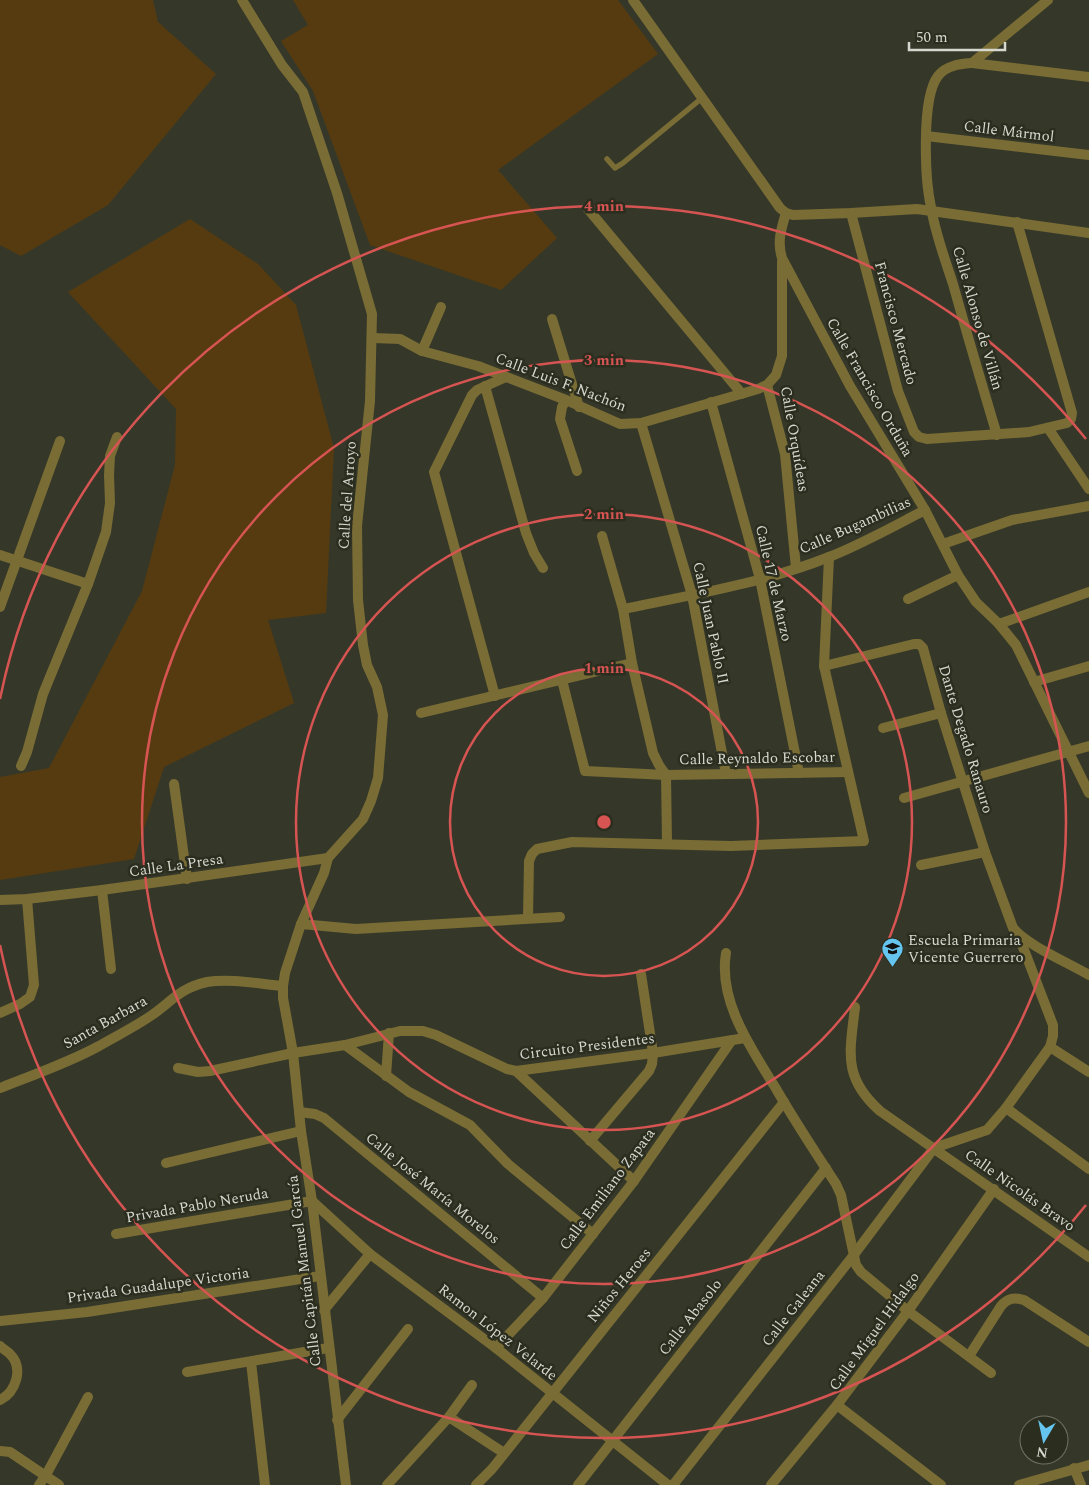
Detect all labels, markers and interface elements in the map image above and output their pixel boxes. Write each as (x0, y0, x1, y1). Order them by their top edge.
scale bar (909, 20, 1005, 52)
text: 50 m (916, 26, 948, 49)
street label: Calle Mármol (962, 115, 1056, 148)
text: 4 min (584, 195, 624, 218)
street label: Calle Alonso de Villán (946, 243, 1009, 393)
street label: Francisco Mercado (868, 259, 923, 387)
street label: Calle Francisco Orduña (820, 313, 919, 462)
street label: Calle Luis F. Nachón (492, 347, 630, 418)
text: 3 min (584, 349, 624, 372)
street label: Calle Orquídeas (774, 384, 815, 494)
street label: Calle del Arroyo (332, 440, 363, 550)
street label: Calle Bugambilias (796, 490, 915, 560)
text: 2 min (584, 503, 624, 526)
street label: Calle 17 de Marzo (749, 523, 798, 644)
street label: Calle Juan Pablo II (686, 560, 735, 687)
text: 1 min (584, 657, 624, 680)
street label: Dante Degado Ranauro (932, 662, 999, 816)
street label: Calle Reynaldo Escobar (679, 746, 835, 771)
centre of rings (595, 813, 613, 831)
street label: Calle La Presa (127, 847, 225, 883)
place label: Escuela Primaria Vicente Guerrero (908, 929, 1024, 969)
school or university icon: Escuela Primaria Vicente Guerrero (880, 937, 904, 968)
street label: Santa Barbara (59, 989, 152, 1055)
street label: Circuito Presidentes (518, 1027, 656, 1066)
street label: Calle Emiliano Zapata (554, 1123, 661, 1255)
street label: Calle José María Morelos (360, 1127, 505, 1250)
street label: Calle Nicolás Bravo (960, 1144, 1080, 1237)
street label: Calle Capitán Manuel García (281, 1173, 328, 1368)
street label: Privada Pablo Neruda (124, 1181, 271, 1229)
street label: Niños Heroes (582, 1243, 657, 1328)
street label: Privada Guadalupe Victoria (65, 1261, 251, 1310)
street label: Calle Galeana (756, 1265, 831, 1352)
street label: Calle Miguel Hidalgo (823, 1267, 925, 1396)
street label: Calle Abasolo (653, 1274, 728, 1361)
street label: Ramon López Velarde (433, 1278, 562, 1386)
north arrow (1019, 1415, 1069, 1465)
text: N (1035, 1441, 1049, 1464)

